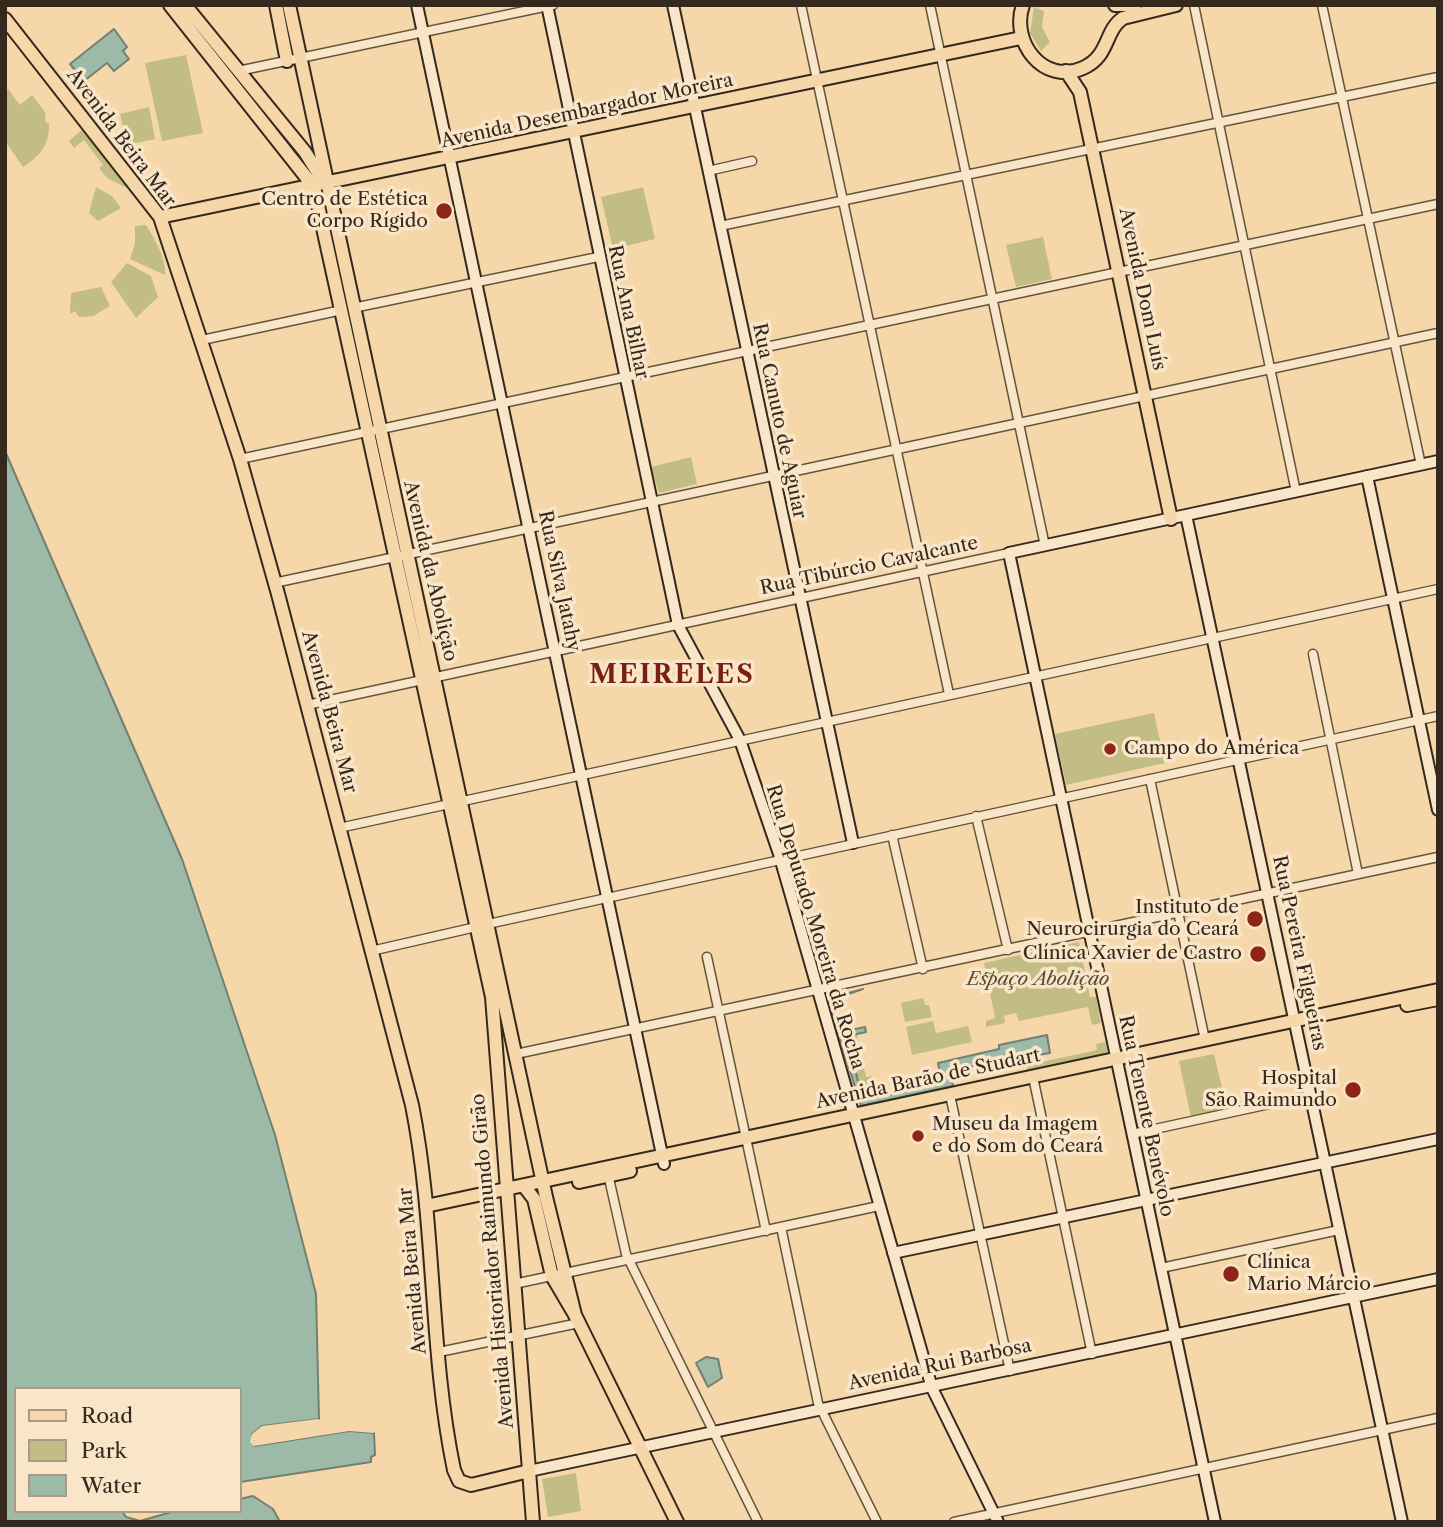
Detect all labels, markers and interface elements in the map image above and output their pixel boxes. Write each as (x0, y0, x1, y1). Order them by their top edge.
street label: Avenida Beira Mar (62, 64, 180, 212)
street label: Avenida Desembargador Moreira (439, 69, 735, 153)
place label: Centro de Estética Corpo Rígido (261, 189, 428, 233)
marker: Centro de Estética Corpo Rígido (434, 201, 454, 221)
street label: Avenida Dom Luís (1114, 206, 1170, 372)
street label: Rua Ana Bilhar (603, 243, 653, 381)
street label: Rua Canuto de Aguiar (747, 321, 811, 521)
street label: Avenida da Abolição (398, 478, 462, 664)
street label: Rua Silva Jatahy (533, 509, 585, 653)
street label: Rua Tibúrcio Cavalcante (758, 532, 980, 600)
street label: Avenida Beira Mar (296, 628, 362, 796)
district label: MEIRELES (590, 659, 754, 691)
place label: Campo do América (1124, 738, 1299, 760)
marker: Campo do América (1102, 741, 1118, 757)
street label: Rua Deputado Moreira da Rocha (761, 782, 869, 1072)
street label: Rua Pereira Filgueiras (1267, 853, 1331, 1053)
place label: Instituto de Neurocirurgia do Ceará (1026, 897, 1239, 941)
marker: Instituto de Neurocirurgia do Ceará (1245, 909, 1265, 929)
place label: Clínica Xavier de Castro (1023, 943, 1242, 965)
marker: Clínica Xavier de Castro (1248, 944, 1268, 964)
park label: Espaço Abolição (967, 969, 1109, 991)
street label: Rua Tenente Benévolo (1114, 1013, 1178, 1219)
street label: Avenida Barão de Studart (814, 1044, 1042, 1114)
place label: Hospital São Raimundo (1205, 1068, 1337, 1112)
marker: Hospital São Raimundo (1343, 1080, 1363, 1100)
street label: Avenida Historiador Raimundo Girão (467, 1093, 519, 1429)
place label: Museu da Imagem e do Som do Ceará (932, 1114, 1103, 1158)
marker: Museu da Imagem e do Som do Ceará (910, 1128, 926, 1144)
street label: Avenida Beira Mar (394, 1187, 432, 1355)
place label: Clínica Mario Márcio (1247, 1252, 1371, 1296)
marker: Clínica Mario Márcio (1221, 1264, 1241, 1284)
street label: Avenida Rui Barbosa (846, 1334, 1034, 1396)
legend (14, 1387, 242, 1513)
text: Road (81, 1403, 133, 1428)
text: Park (81, 1438, 127, 1463)
text: Water (81, 1473, 141, 1498)

